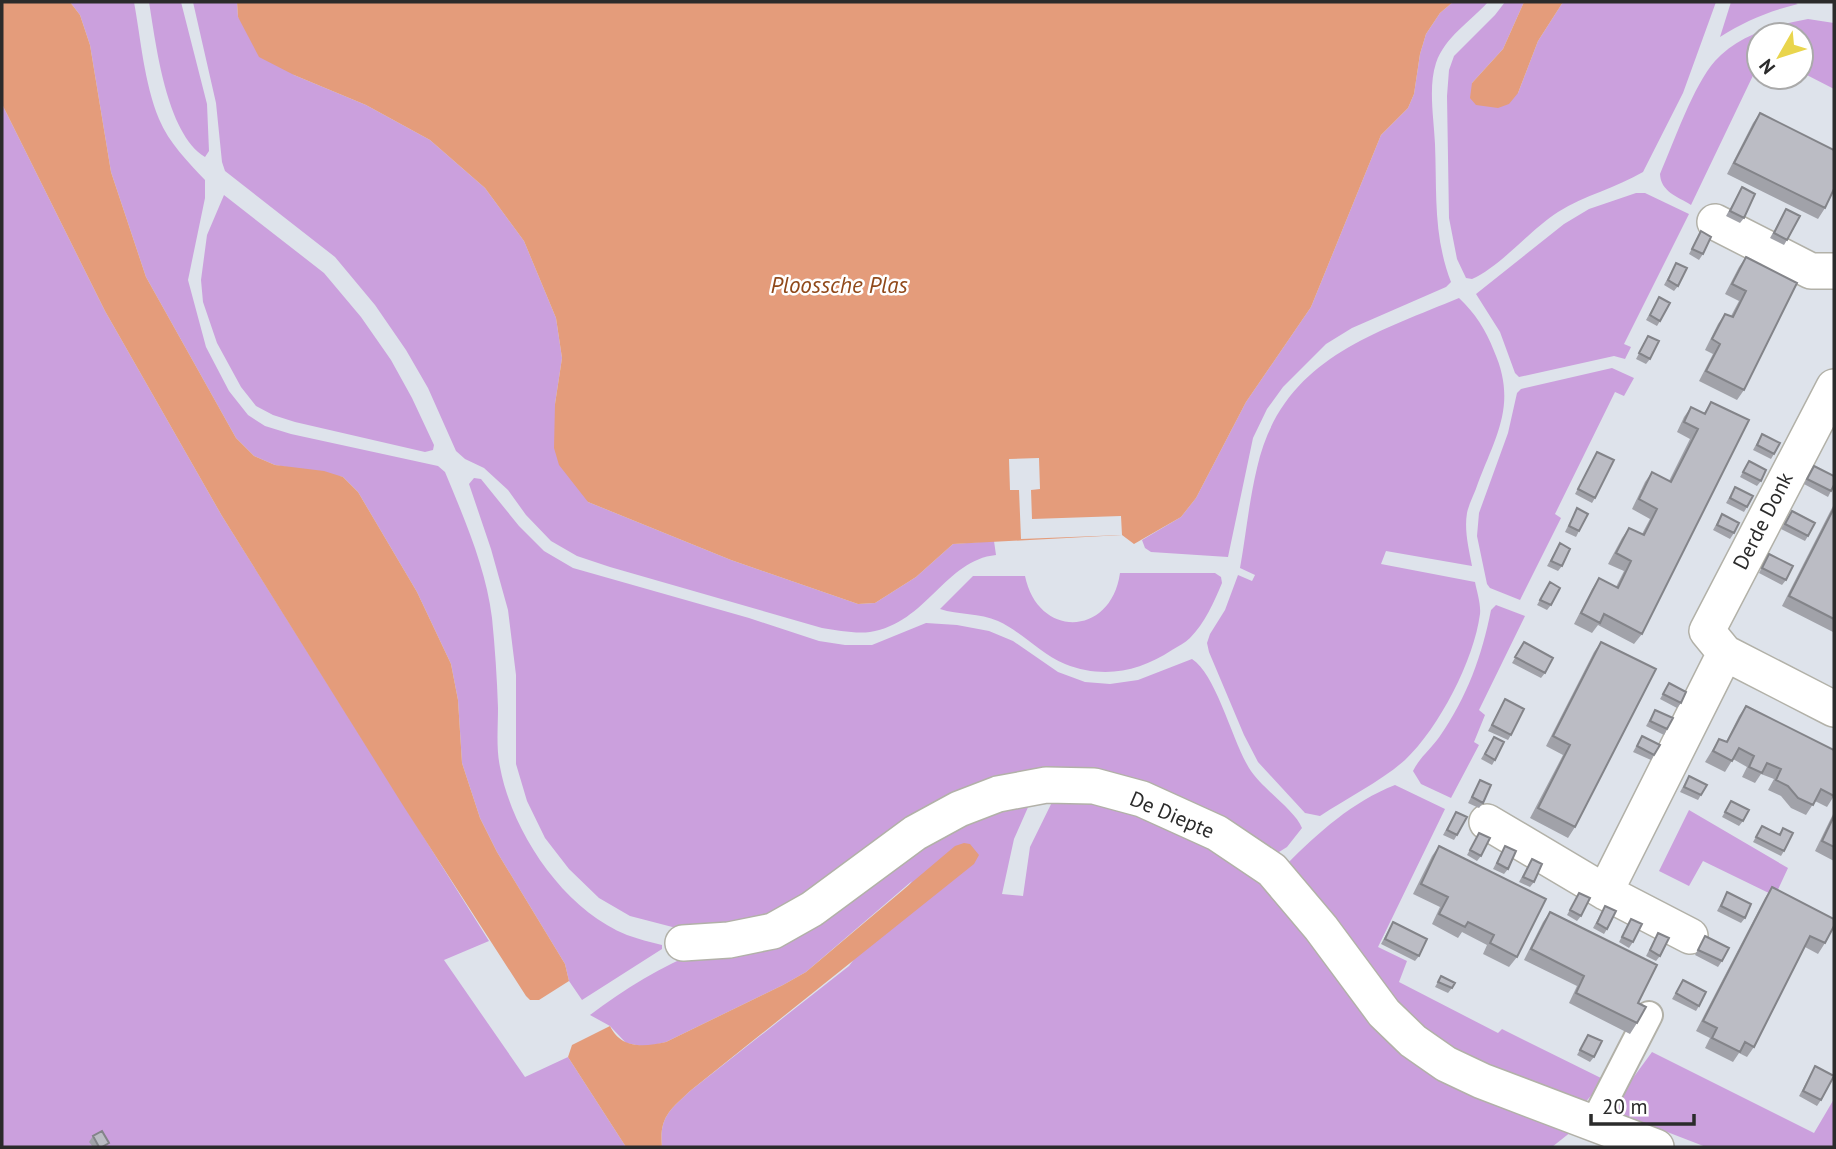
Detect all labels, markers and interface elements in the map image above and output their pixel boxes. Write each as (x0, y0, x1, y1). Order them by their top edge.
north arrow (1745, 21, 1815, 91)
text: N (1754, 54, 1780, 79)
water label: Ploossche Plas (770, 270, 908, 299)
street label: Derde Donk (1727, 468, 1799, 574)
street label: De Diepte (1126, 785, 1218, 844)
scale bar (1591, 1082, 1694, 1126)
text: 20 m (1602, 1093, 1648, 1120)

